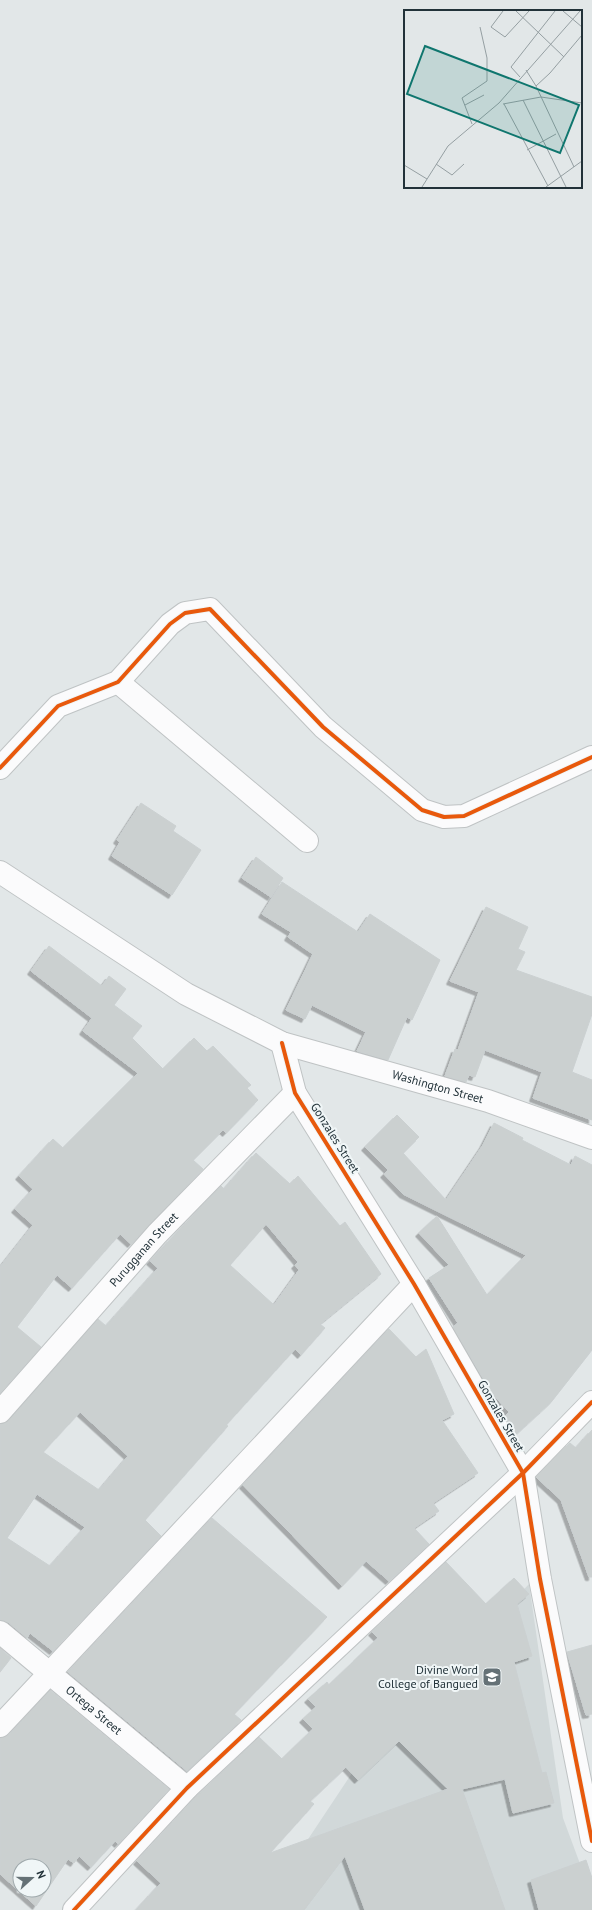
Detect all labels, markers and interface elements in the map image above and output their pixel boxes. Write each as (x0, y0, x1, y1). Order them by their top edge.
inset map (404, 10, 582, 188)
street label: Washington Street (391, 1066, 485, 1106)
street label: Gonzales Street (308, 1100, 363, 1176)
street label: Purugganan Street (106, 1209, 181, 1290)
street label: Gonzales Street (475, 1377, 528, 1454)
place label: Divine Word College of Bangued (378, 1662, 478, 1691)
school or university icon: Divine Word College of Bangued (481, 1666, 503, 1688)
street label: Ortega Street (63, 1682, 125, 1738)
north arrow (12, 1858, 52, 1898)
text: N (34, 1869, 49, 1880)

